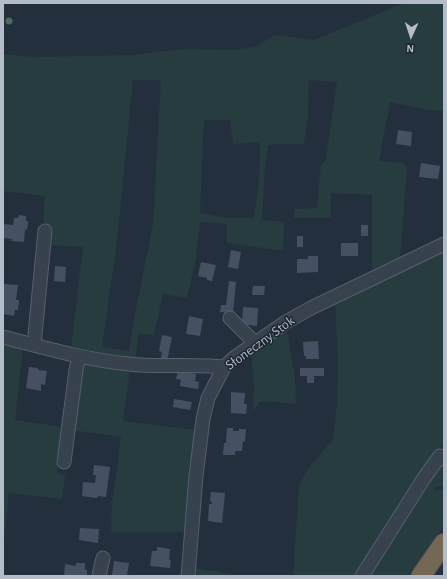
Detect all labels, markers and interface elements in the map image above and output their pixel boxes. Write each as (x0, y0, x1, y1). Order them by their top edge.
north arrow (391, 16, 431, 56)
text: N (406, 43, 414, 54)
street label: Słoneczny Stok (222, 312, 298, 374)

